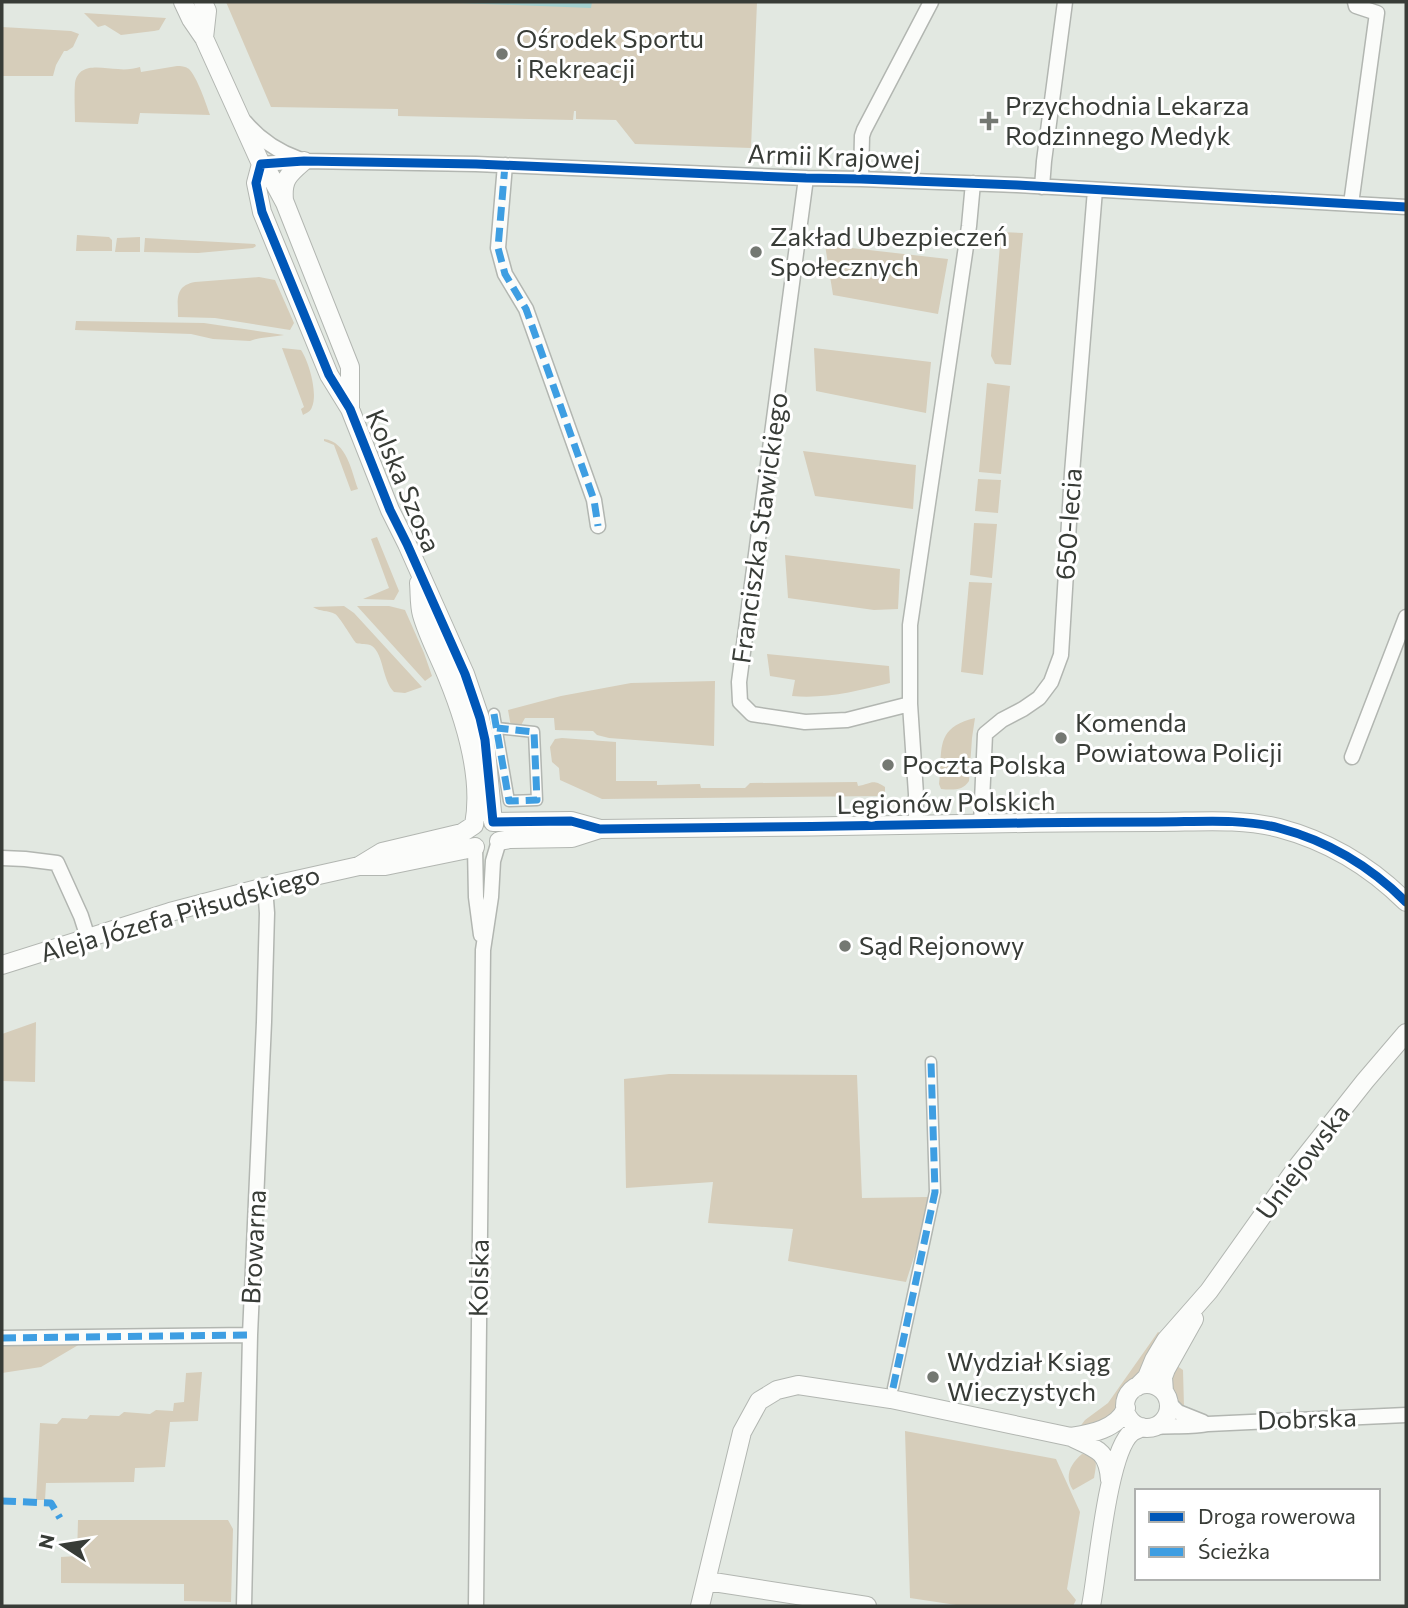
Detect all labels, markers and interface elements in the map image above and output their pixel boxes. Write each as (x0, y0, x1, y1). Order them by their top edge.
place label: Ośrodek Sportu i Rekreacji (516, 22, 704, 83)
marker: Ośrodek Sportu i Rekreacji (494, 46, 510, 62)
place label: Przychodnia Lekarza Rodzinnego Medyk (1005, 89, 1249, 150)
marker: Przychodnia Lekarza Rodzinnego Medyk (979, 111, 999, 131)
street label: Armii Krajowej (747, 137, 921, 174)
place label: Zakład Ubezpieczeń Społecznych (770, 220, 1008, 281)
marker: Zakład Ubezpieczeń Społecznych (748, 244, 764, 260)
street label: Franciszka Stawickiego (724, 390, 793, 665)
street label: Kolska Szosa (360, 404, 448, 556)
street label: 650-lecia (1048, 467, 1087, 581)
place label: Komenda Powiatowa Policji (1075, 706, 1283, 767)
marker: Komenda Powiatowa Policji (1053, 730, 1069, 746)
place label: Poczta Polska (902, 748, 1066, 779)
marker: Poczta Polska (880, 757, 896, 773)
street label: Legionów Polskich (836, 784, 1056, 819)
street label: Aleja Józefa Piłsudskiego (36, 858, 323, 967)
place label: Sąd Rejonowy (859, 929, 1025, 960)
marker: Sąd Rejonowy (837, 938, 853, 954)
street label: Uniejowska (1248, 1097, 1355, 1225)
street label: Browarna (234, 1189, 271, 1305)
street label: Kolska (461, 1239, 494, 1317)
place label: Wydział Ksiąg Wieczystych (947, 1345, 1110, 1406)
marker: Wydział Ksiąg Wieczystych (925, 1369, 941, 1385)
street label: Dobrska (1257, 1400, 1357, 1435)
legend (1135, 1489, 1380, 1580)
text: Droga rowerowa (1198, 1503, 1356, 1528)
north arrow (28, 1510, 98, 1580)
text: N (33, 1532, 59, 1551)
text: Ścieżka (1198, 1538, 1270, 1563)

